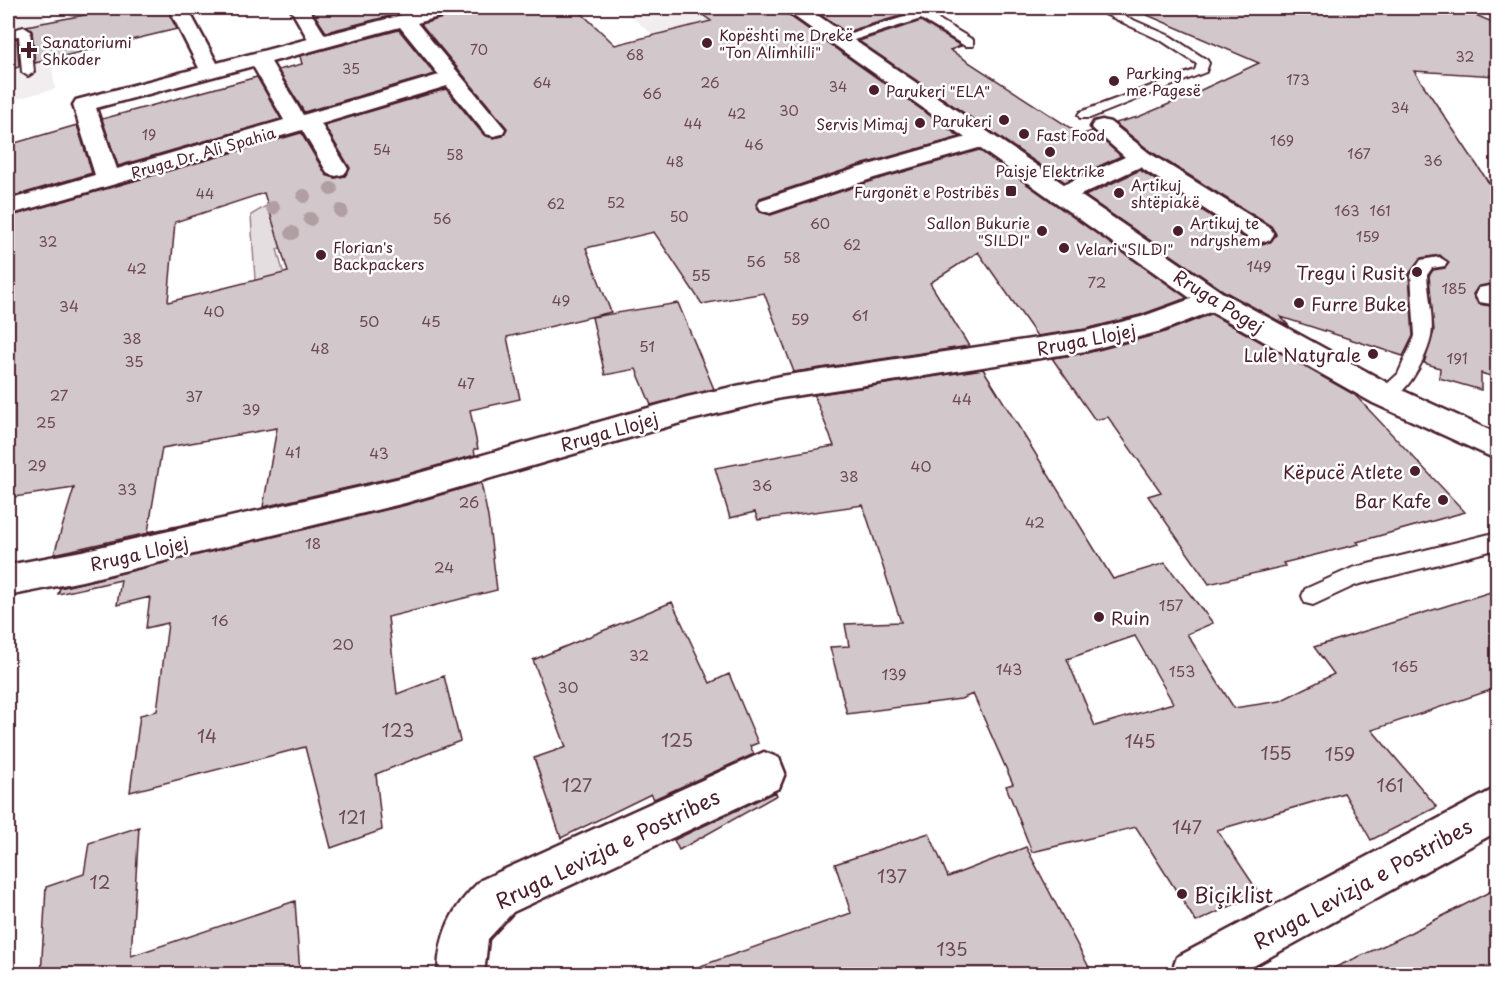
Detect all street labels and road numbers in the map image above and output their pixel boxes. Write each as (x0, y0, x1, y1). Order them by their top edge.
street label: Rruga Dr. Ali Spahia (128, 120, 279, 184)
street label: Rruga Pogej (1169, 263, 1269, 339)
street label: Rruga Llojej (1034, 316, 1138, 362)
street label: Rruga Llojej (557, 404, 661, 458)
street label: Rruga Llojej (87, 529, 191, 577)
street label: Rruga Levizja e Postribes (489, 780, 725, 916)
street label: Rruga Levizja e Postribes (1247, 809, 1477, 957)

